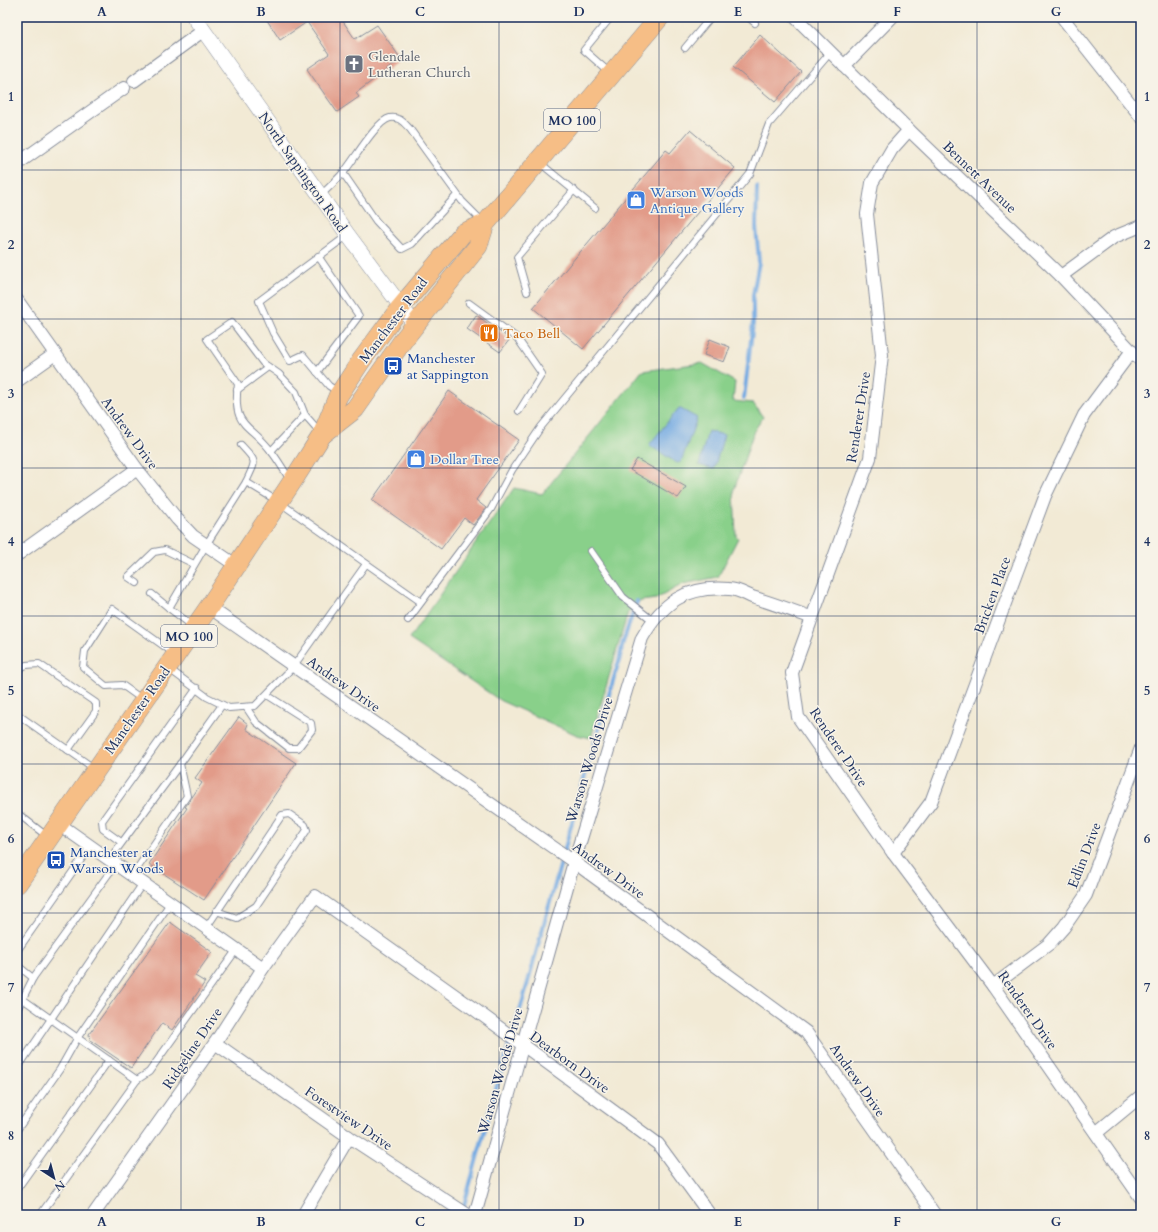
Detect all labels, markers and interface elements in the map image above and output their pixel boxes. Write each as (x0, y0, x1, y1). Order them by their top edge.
text: A (97, 3, 107, 21)
text: B (256, 3, 266, 21)
text: C (415, 3, 425, 21)
text: D (573, 3, 585, 21)
text: E (734, 3, 742, 21)
text: F (893, 3, 901, 21)
text: G (1051, 3, 1062, 21)
place label: Glendale Lutheran Church (368, 47, 471, 82)
church icon: Glendale Lutheran Church (343, 53, 365, 75)
text: 1 (8, 88, 14, 106)
text: 1 (1144, 88, 1150, 106)
street label: North Sappington Road (254, 108, 352, 237)
road number: MO 100 (544, 109, 600, 131)
street label: Bennett Avenue (938, 137, 1021, 218)
place label: Warson Woods Antique Gallery (649, 183, 745, 218)
shop icon: Warson Woods Antique Gallery (625, 189, 647, 211)
text: 2 (8, 236, 15, 254)
text: 2 (1144, 236, 1151, 254)
street label: Manchester Road (355, 273, 432, 367)
restaurant icon: Taco Bell (478, 322, 500, 344)
place label: Taco Bell (503, 324, 560, 343)
place label: Manchester at Sappington (407, 349, 489, 384)
bus stop icon: Manchester at Sappington (382, 355, 404, 377)
street label: Renderer Drive (842, 370, 875, 464)
text: 3 (8, 385, 15, 403)
text: 3 (1144, 385, 1151, 403)
street label: Andrew Drive (97, 393, 162, 474)
shop icon: Dollar Tree (405, 448, 427, 470)
place label: Dollar Tree (430, 450, 499, 469)
text: 4 (8, 533, 15, 551)
text: 4 (1144, 533, 1151, 551)
street label: Bricken Place (970, 554, 1015, 637)
road number: MO 100 (161, 625, 217, 647)
street label: Andrew Drive (303, 652, 384, 717)
street label: Manchester Road (100, 662, 175, 758)
text: 5 (8, 682, 14, 700)
text: 5 (1144, 682, 1150, 700)
street label: Warson Woods Drive (561, 695, 618, 826)
street label: Renderer Drive (805, 704, 872, 791)
street label: Edlin Drive (1063, 819, 1106, 891)
text: 6 (8, 830, 15, 848)
text: 6 (1144, 830, 1151, 848)
street label: Andrew Drive (568, 838, 649, 903)
place label: Manchester at Warson Woods (69, 843, 164, 878)
bus stop icon: Manchester at Warson Woods (45, 849, 67, 871)
street label: Renderer Drive (993, 967, 1062, 1053)
text: 7 (8, 979, 15, 997)
text: 7 (1144, 979, 1151, 997)
street label: Ridgeline Drive (158, 1004, 227, 1093)
street label: Warson Woods Drive (473, 1006, 528, 1138)
street label: Dearborn Drive (526, 1027, 614, 1098)
street label: Andrew Drive (825, 1040, 890, 1121)
street label: Forestview Drive (301, 1082, 396, 1155)
text: 8 (8, 1127, 14, 1145)
text: 8 (1144, 1127, 1150, 1145)
north arrow (34, 1158, 74, 1198)
text: N (51, 1177, 68, 1195)
text: A (97, 1213, 107, 1231)
text: B (256, 1213, 266, 1231)
text: C (415, 1213, 425, 1231)
text: D (573, 1213, 585, 1231)
text: E (734, 1213, 742, 1231)
text: F (893, 1213, 901, 1231)
text: G (1051, 1213, 1062, 1231)

